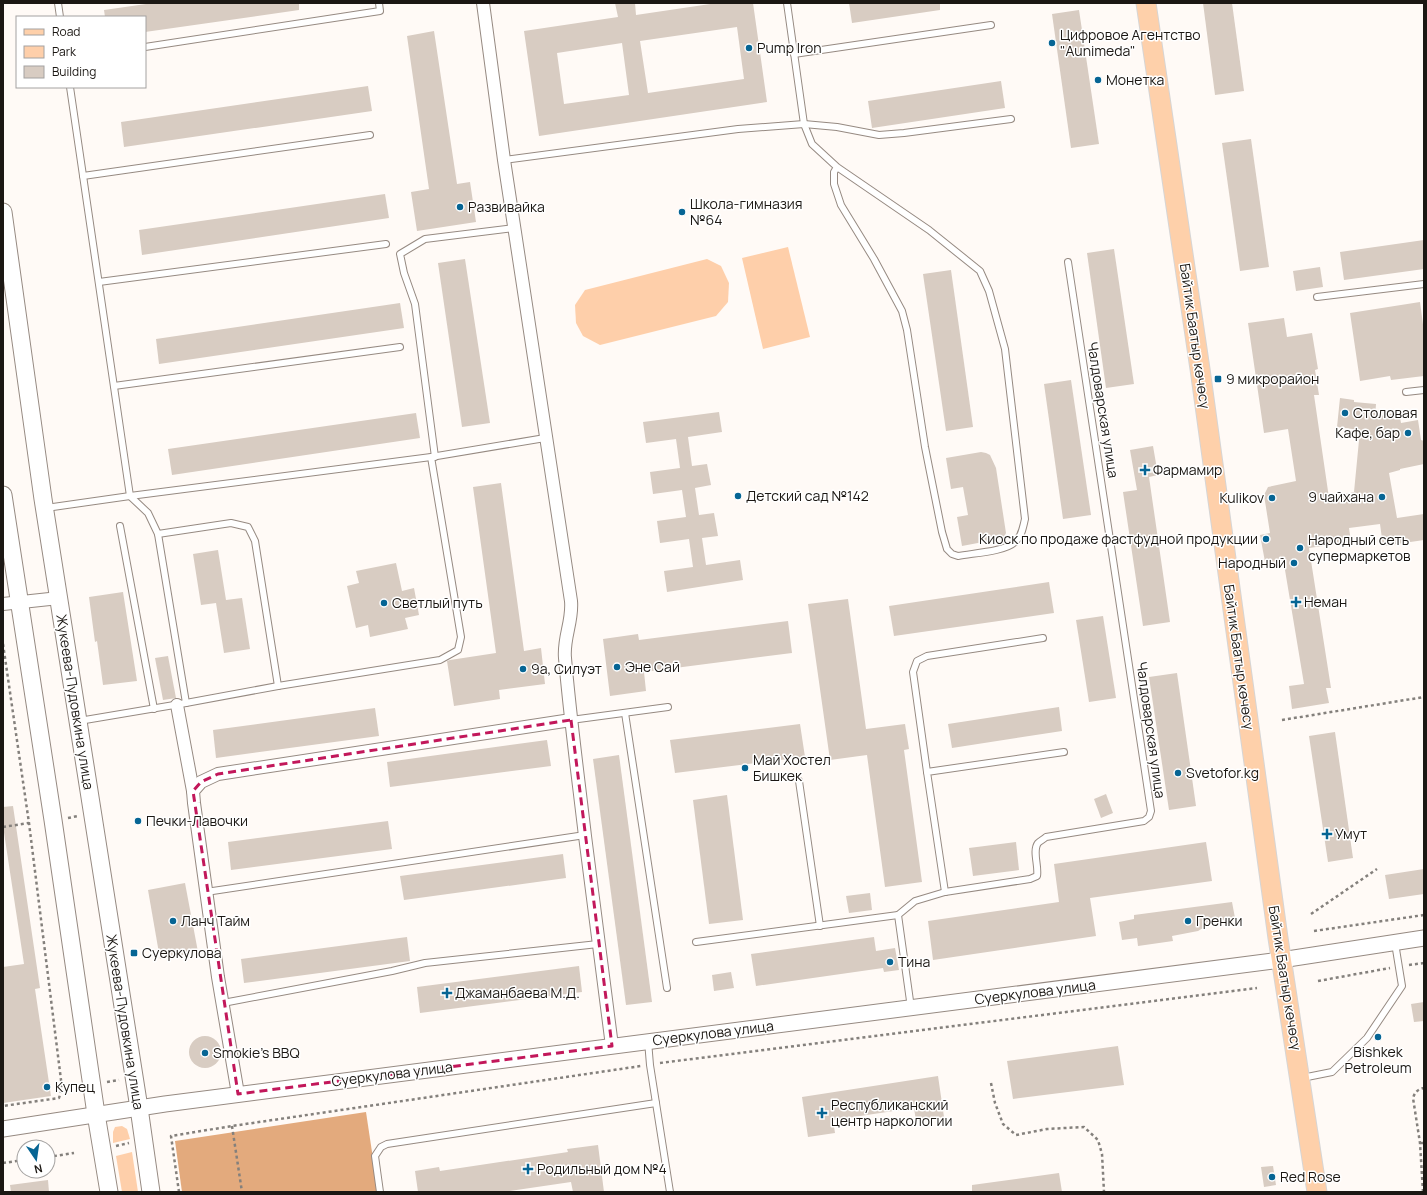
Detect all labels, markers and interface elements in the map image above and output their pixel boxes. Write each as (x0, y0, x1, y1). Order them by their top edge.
legend (16, 16, 146, 88)
text: Road (52, 23, 80, 40)
place label: Цифровое Агентство "Aunimeda" (1060, 25, 1201, 60)
place label: Pump Iron (757, 38, 822, 57)
marker: Цифровое Агентство "Aunimeda" (1047, 38, 1057, 48)
text: Park (52, 43, 77, 60)
marker: Pump Iron (744, 43, 754, 53)
text: Building (52, 63, 96, 80)
place label: Монетка (1106, 70, 1164, 89)
marker: Монетка (1093, 75, 1103, 85)
place label: Школа-гимназия №64 (690, 194, 803, 229)
place label: Развивайка (468, 197, 545, 216)
marker: Развивайка (455, 202, 465, 212)
marker: Школа-гимназия №64 (677, 207, 687, 217)
street label: Байтик Баатыр көчөсү (1176, 262, 1215, 410)
street label: Чалдоварская улица (1083, 340, 1124, 479)
place label: 9 микрорайон (1226, 369, 1319, 388)
marker: 9 микрорайон (1213, 374, 1223, 384)
place label: Столовая (1353, 403, 1418, 422)
marker: Столовая (1340, 408, 1350, 418)
place label: Кафе, бар (1335, 423, 1400, 442)
marker: Кафе, бар (1403, 428, 1413, 438)
place label: Фармамир (1153, 460, 1222, 479)
marker: Фармамир (1140, 465, 1150, 475)
place label: Детский сад №142 (746, 486, 869, 505)
place label: 9 чайхана (1308, 487, 1374, 506)
place label: Kulikov (1219, 488, 1264, 507)
marker: Детский сад №142 (733, 491, 743, 501)
marker: 9 чайхана (1377, 492, 1387, 502)
marker: Kulikov (1267, 493, 1277, 503)
place label: Киоск по продаже фастфудной продукции (979, 529, 1258, 548)
place label: Народный сеть супермаркетов (1308, 530, 1411, 565)
marker: Киоск по продаже фастфудной продукции (1261, 534, 1271, 544)
marker: Народный сеть супермаркетов (1295, 543, 1305, 553)
place label: Народный (1218, 553, 1286, 572)
marker: Народный (1289, 558, 1299, 568)
street label: Байтик Баатыр көчөсү (1220, 583, 1259, 731)
place label: Неман (1304, 592, 1347, 611)
place label: Светлый путь (392, 593, 483, 612)
marker: Неман (1291, 597, 1301, 607)
marker: Светлый путь (379, 598, 389, 608)
street label: Жукеева-Пудовкина улица (52, 613, 99, 791)
place label: Эне Сай (625, 657, 680, 676)
place label: 9а, Силуэт (531, 659, 602, 678)
street label: Чалдоварская улица (1133, 660, 1170, 799)
marker: Эне Сай (612, 662, 622, 672)
marker: 9а, Силуэт (518, 664, 528, 674)
place label: Май Хостел Бишкек (753, 750, 831, 785)
marker: Май Хостел Бишкек (740, 763, 750, 773)
place label: Svetofor.kg (1186, 763, 1259, 782)
marker: Svetofor.kg (1173, 768, 1183, 778)
place label: Печки-Лавочки (146, 811, 248, 830)
marker: Печки-Лавочки (133, 816, 143, 826)
place label: Умут (1335, 824, 1367, 843)
marker: Умут (1322, 829, 1332, 839)
street label: Байтик Баатыр көчөсү (1265, 904, 1306, 1052)
place label: Ланч Тайм (181, 911, 250, 930)
place label: Гренки (1196, 911, 1242, 930)
marker: Ланч Тайм (168, 916, 178, 926)
marker: Гренки (1183, 916, 1193, 926)
street label: Жукеева-Пудовкина улица (102, 933, 149, 1111)
place label: Суеркулова (142, 943, 222, 962)
marker: Суеркулова (129, 948, 139, 958)
place label: Тина (898, 952, 930, 971)
marker: Тина (885, 957, 895, 967)
street label: Суеркулова улица (973, 975, 1097, 1008)
place label: Джаманбаева М.Д. (455, 983, 580, 1002)
marker: Джаманбаева М.Д. (442, 988, 452, 998)
street label: Суеркулова улица (651, 1016, 775, 1049)
marker: Bishkek Petroleum (1373, 1032, 1383, 1042)
place label: Bishkek Petroleum (1344, 1042, 1412, 1077)
place label: Smokie's BBQ (213, 1043, 300, 1062)
marker: Smokie's BBQ (200, 1048, 210, 1058)
street label: Суеркулова улица (330, 1057, 454, 1090)
place label: Купец (55, 1077, 95, 1096)
marker: Купец (42, 1082, 52, 1092)
place label: Республиканский центр наркологии (831, 1095, 953, 1130)
marker: Республиканский центр наркологии (816, 1107, 828, 1119)
north arrow (16, 1139, 56, 1179)
place label: Родильный дом №4 (537, 1159, 667, 1178)
text: N (33, 1161, 44, 1177)
marker: Родильный дом №4 (522, 1163, 534, 1175)
place label: Red Rose (1280, 1167, 1341, 1186)
marker: Red Rose (1267, 1172, 1277, 1182)

